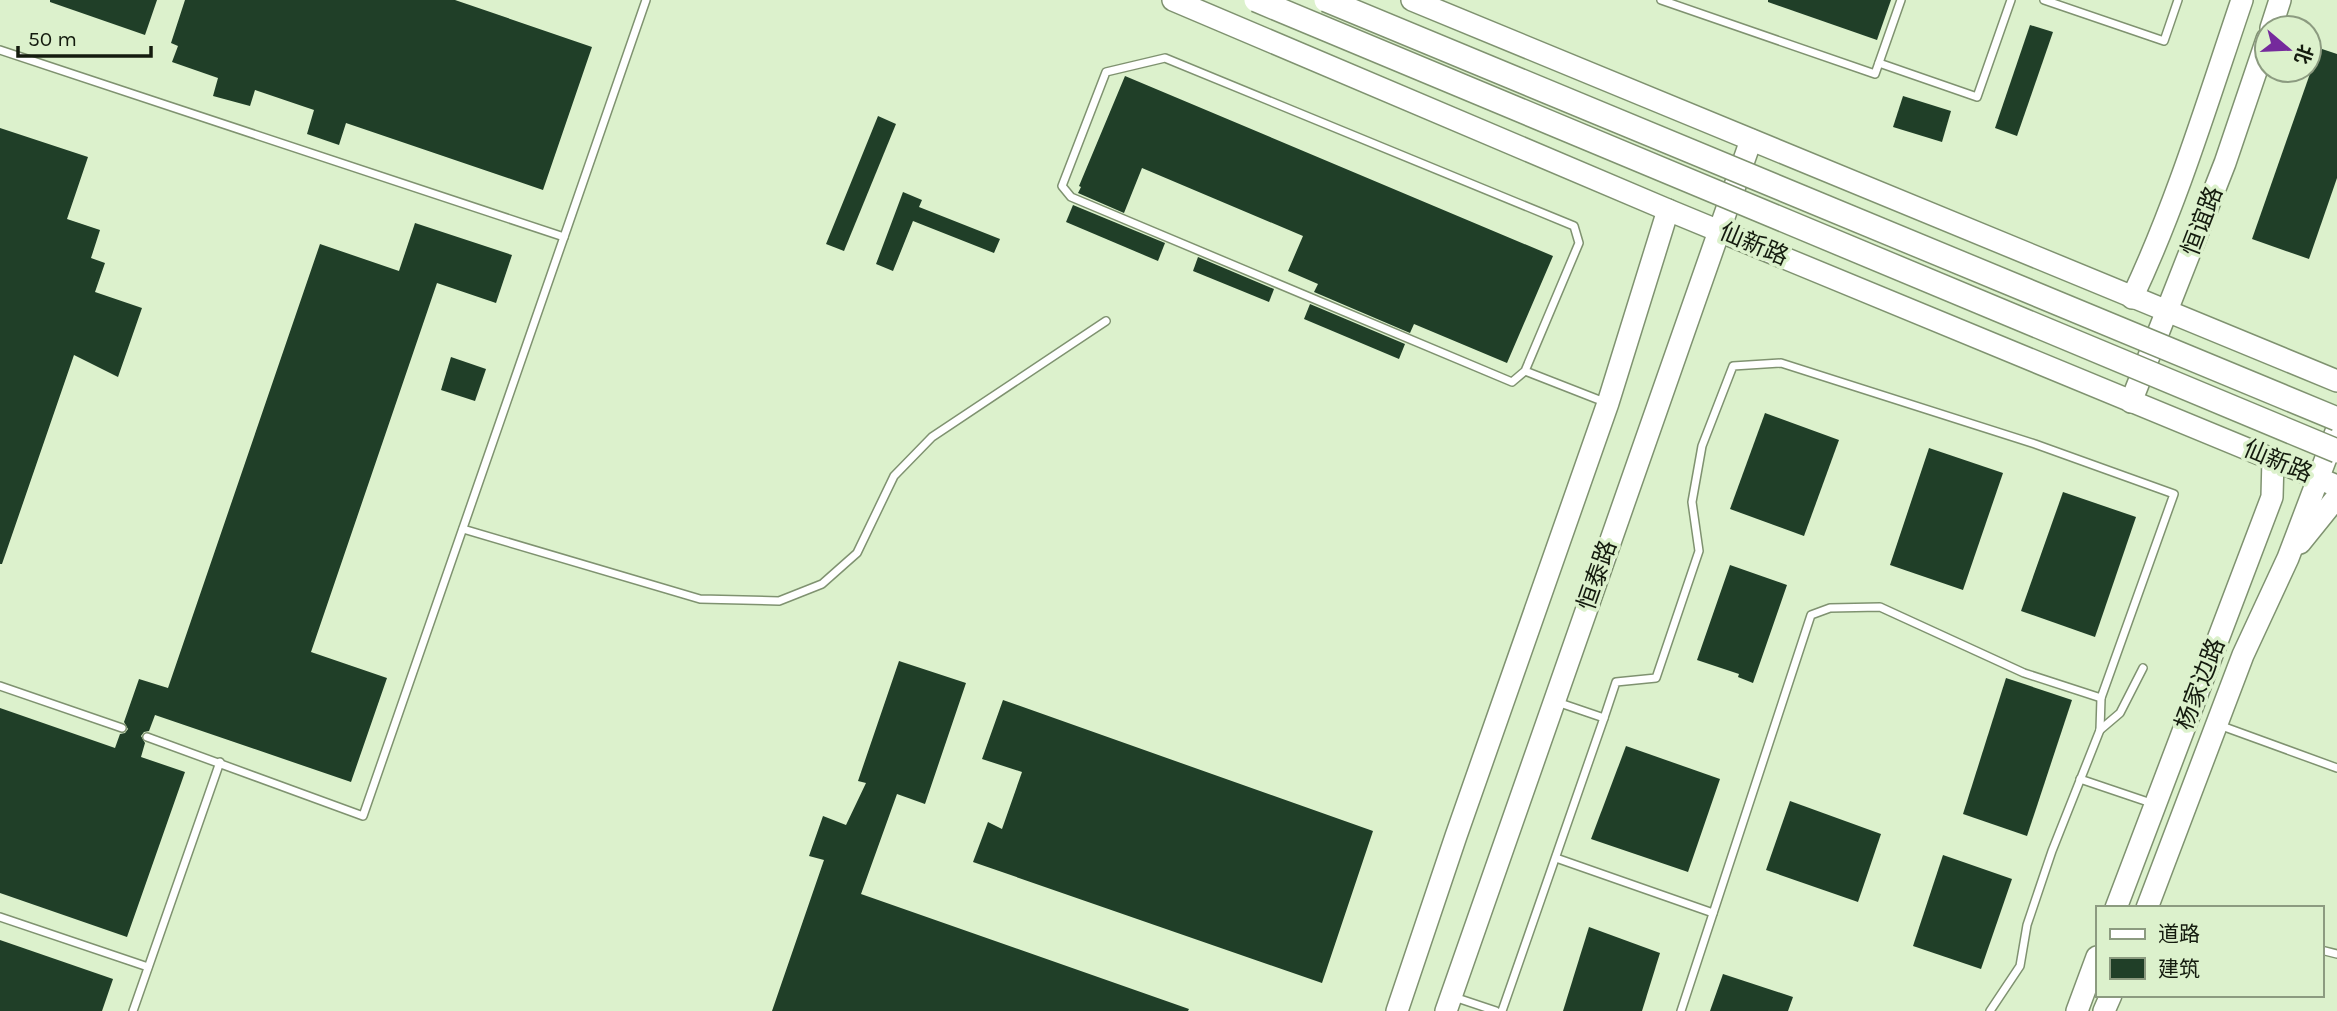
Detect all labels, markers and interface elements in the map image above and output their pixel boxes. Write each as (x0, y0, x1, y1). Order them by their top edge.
scale bar (18, 14, 150, 58)
north arrow (2253, 14, 2323, 84)
text: 50 m (28, 27, 77, 51)
text: 北 (2290, 42, 2317, 67)
street label: 恒谊路 (2176, 182, 2228, 260)
street label: 仙新路 (1715, 217, 1793, 271)
street label: 仙新路 (2239, 434, 2317, 488)
street label: 恒泰路 (1572, 536, 1622, 614)
street label: 杨家边路 (2170, 634, 2230, 734)
legend (2096, 906, 2323, 997)
text: 道路 (2158, 922, 2200, 946)
text: 建筑 (2158, 957, 2200, 981)

